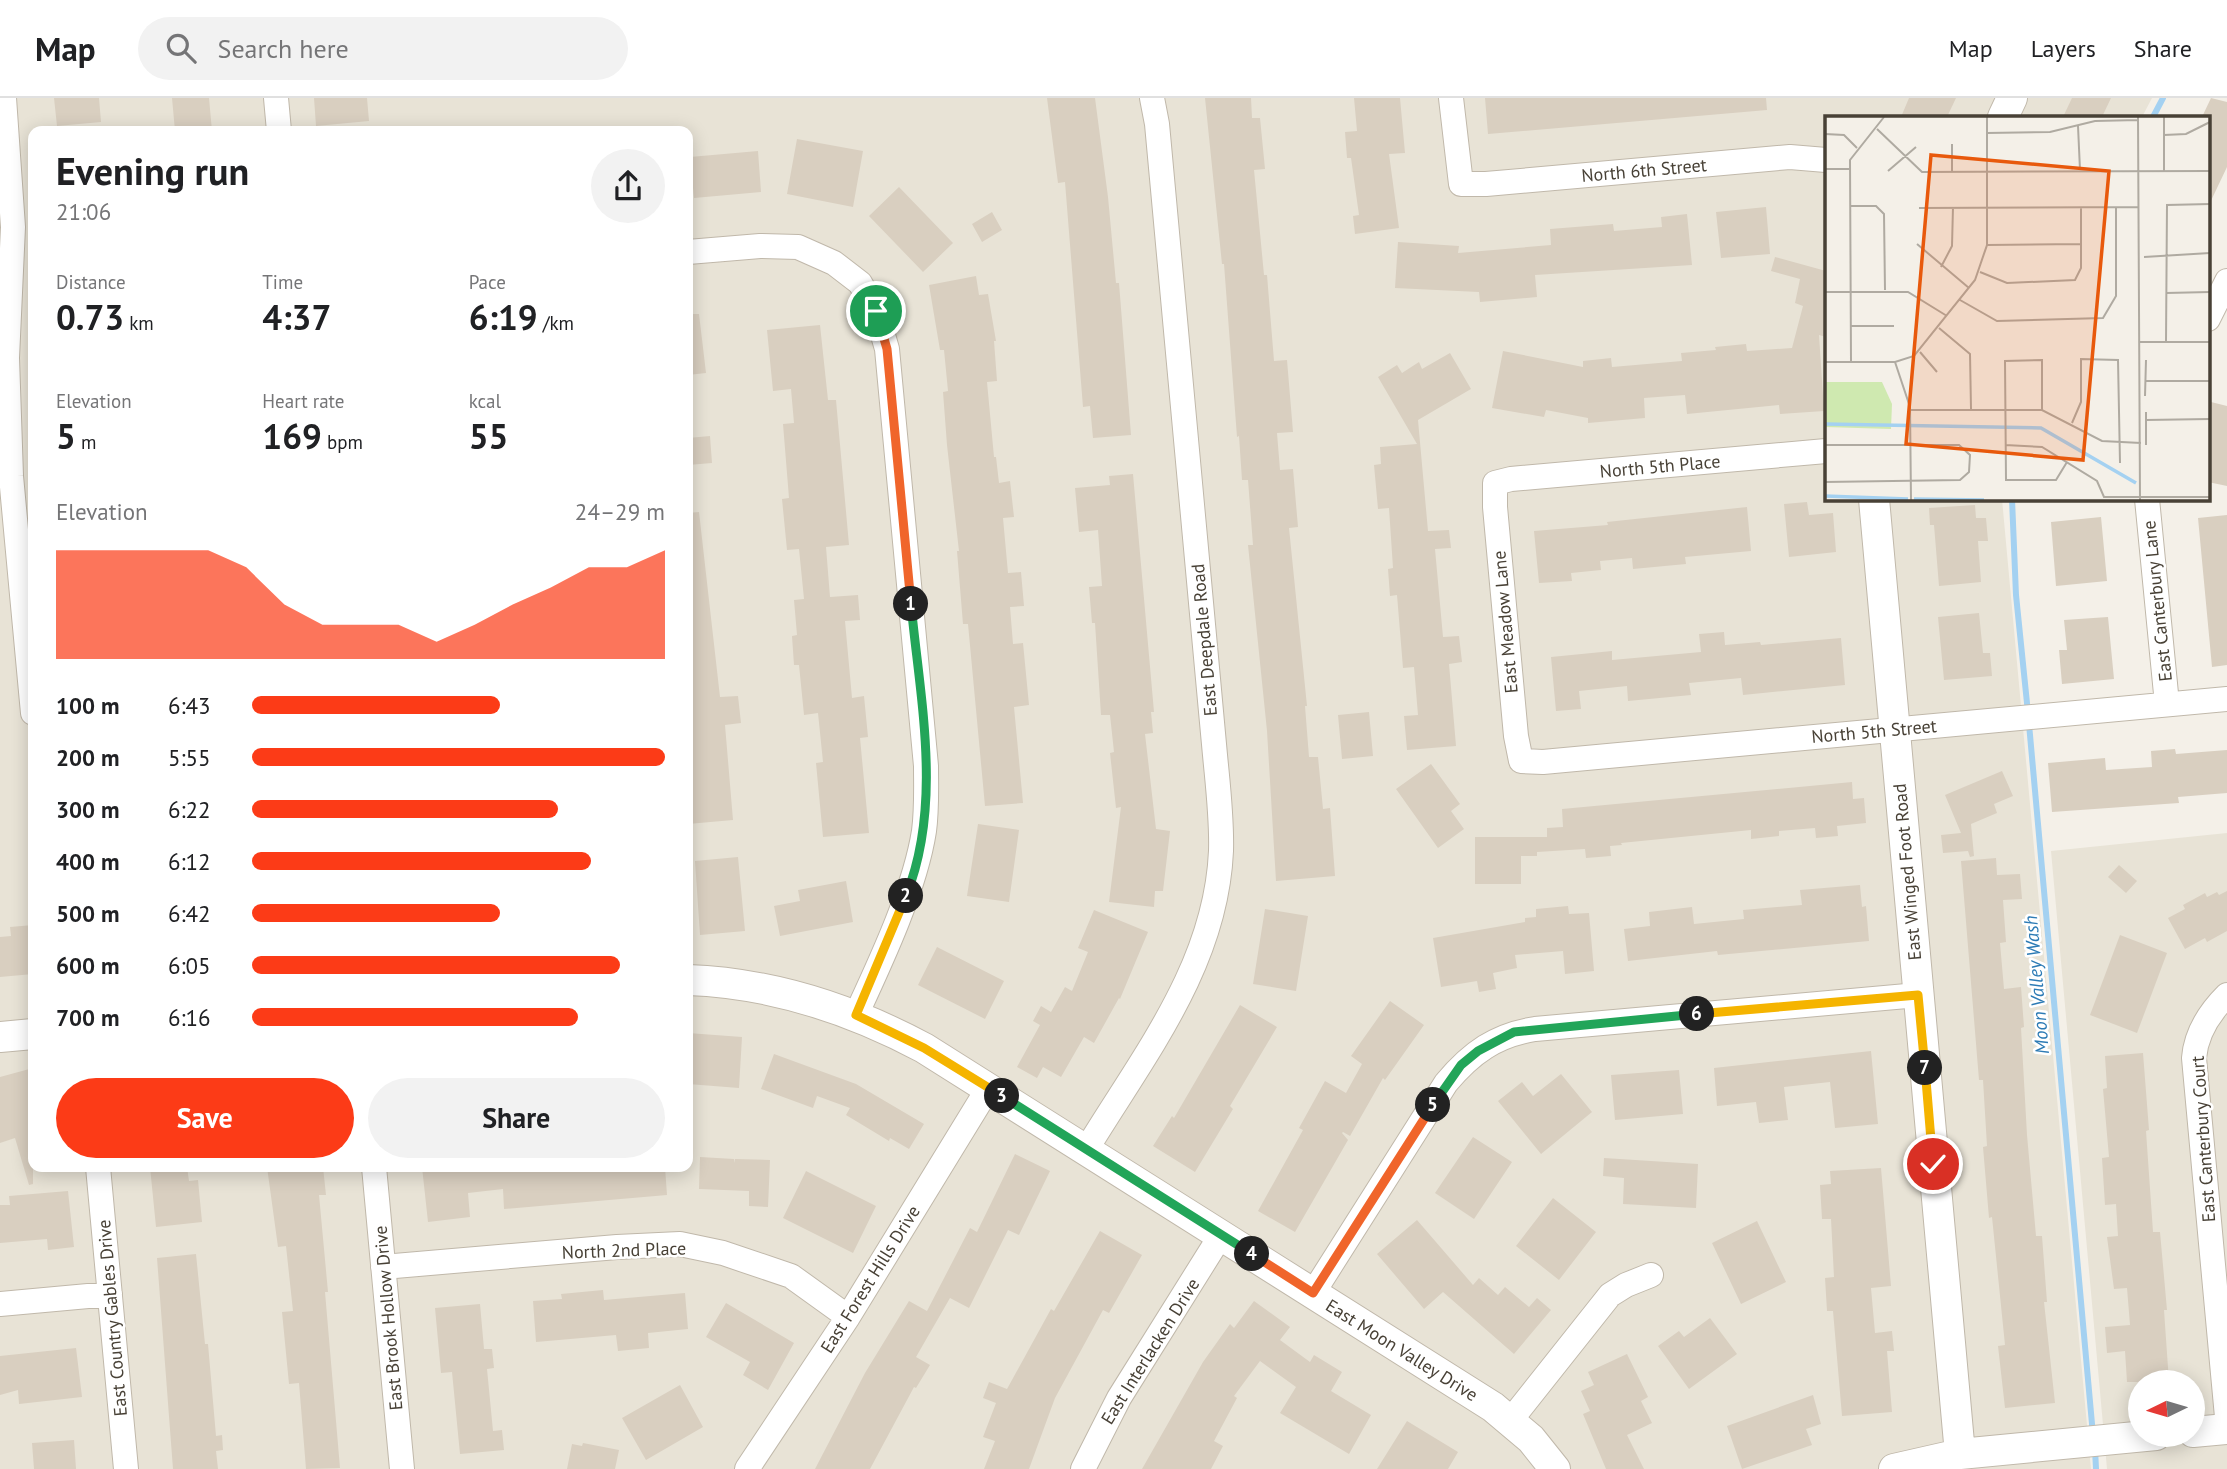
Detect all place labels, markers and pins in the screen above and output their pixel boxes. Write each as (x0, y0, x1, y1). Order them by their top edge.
pin (846, 281, 906, 341)
pin: 1 (894, 587, 928, 622)
pin: 2 (888, 878, 923, 914)
pin: 6 (1680, 996, 1714, 1032)
pin: 7 (1908, 1051, 1942, 1086)
pin: 3 (984, 1079, 1020, 1114)
pin: 5 (1416, 1088, 1450, 1122)
pin (1903, 1134, 1963, 1194)
pin: 4 (1234, 1236, 1270, 1272)

